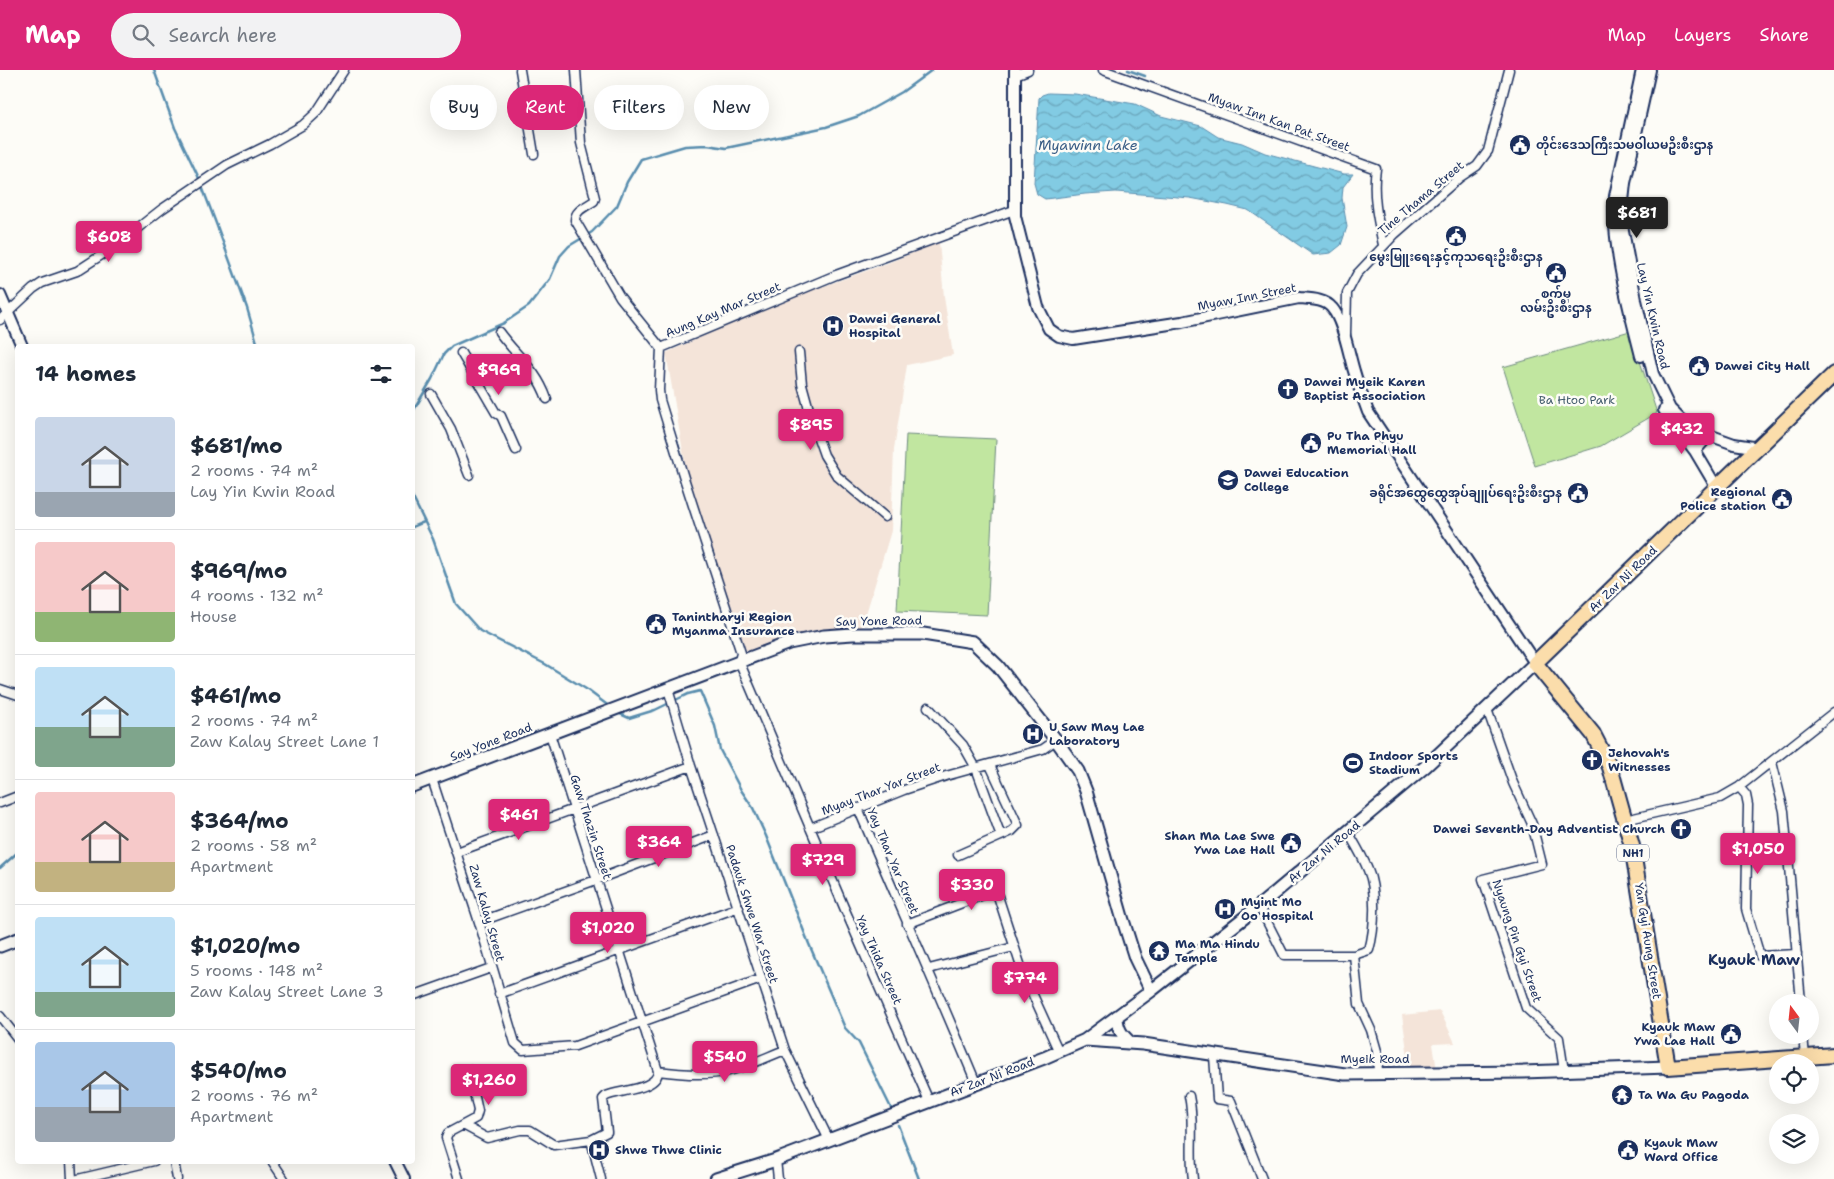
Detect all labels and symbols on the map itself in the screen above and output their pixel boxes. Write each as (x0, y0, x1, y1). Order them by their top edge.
street label: Myaw Inn Kan Pat Street (1206, 89, 1352, 155)
public building icon: တိုင်းဒေသကြီးသမဝါယမဦးစီးဌာန (1508, 133, 1532, 157)
place label: တိုင်းဒေသကြီးသမဝါယမဦးစီးဌာန (1536, 135, 1714, 156)
water label: Myawinn Lake (1038, 136, 1138, 154)
street label: Tine Thama Street (1375, 157, 1467, 239)
pin: $681 (1607, 196, 1667, 239)
pin: $608 (79, 220, 139, 263)
public building icon: မွေးမြူးရေးနှင့်ကုသရေးဦးစီးဌာန (1444, 224, 1468, 248)
place label: မွေးမြူးရေးနှင့်ကုသရေးဦးစီးဌာန (1369, 247, 1543, 268)
public building icon: စက်မူ လမ်းဦးစီးဌာန (1544, 261, 1568, 285)
street label: Lay Yin Kwin Road (1633, 261, 1673, 371)
street label: Aung Kay Mar Street (663, 278, 783, 342)
street label: Myaw Inn Street (1196, 280, 1298, 314)
place label: စက်မူ လမ်းဦးစီးဌာန (1520, 284, 1592, 318)
place label: Dawei General Hospital (849, 311, 941, 341)
hospital icon: Dawei General Hospital (821, 314, 845, 338)
pin: $969 (469, 354, 529, 396)
public building icon: Dawei City Hall (1687, 354, 1711, 378)
place label: Dawei City Hall (1715, 358, 1810, 374)
place label: Dawei Myeik Karen Baptist Association (1304, 374, 1425, 404)
church icon: Dawei Myeik Karen Baptist Association (1276, 377, 1300, 401)
park label: Ba Htoo Park (1539, 392, 1615, 408)
pin: $895 (781, 408, 841, 451)
pin: $432 (1652, 412, 1712, 455)
place label: Pu Tha Phyu Memorial Hall (1327, 428, 1416, 458)
public building icon: Pu Tha Phyu Memorial Hall (1299, 431, 1323, 455)
place label: Dawei Education College (1244, 465, 1349, 495)
school or university icon: Dawei Education College (1216, 468, 1240, 492)
public building icon: ခရိုင်အထွေထွေအုပ်ချူပ်ရေးဦးစီးဌာန (1566, 481, 1590, 505)
place label: ခရိုင်အထွေထွေအုပ်ချူပ်ရေးဦးစီးဌာန (1369, 483, 1562, 504)
place label: Regional Police station (1680, 484, 1766, 514)
public building icon: Regional Police station (1770, 487, 1794, 511)
street label: Ar Zar Ni Road (1585, 542, 1661, 616)
place label: Tanintharyi Region Myanma Insurance (672, 609, 795, 639)
public building icon: Tanintharyi Region Myanma Insurance (644, 612, 668, 636)
street label: Say Yone Road (836, 612, 923, 630)
street label: Say Yone Road (448, 719, 535, 765)
place label: U Saw May Lae Laboratory (1049, 719, 1145, 749)
hospital icon: U Saw May Lae Laboratory (1021, 722, 1045, 746)
place label: Jehovah's Witnesses (1608, 745, 1671, 775)
place label: Indoor Sports Stadium (1369, 748, 1458, 778)
church icon: Jehovah's Witnesses (1580, 748, 1604, 772)
sports icon: Indoor Sports Stadium (1341, 751, 1365, 775)
street label: Myay Thar Yar Street (819, 759, 943, 819)
street label: Gaw Thazin Street (567, 773, 615, 881)
pin: $461 (489, 798, 549, 841)
street label: Yay Thar Yar Street (863, 806, 923, 916)
street label: Ar Zar Ni Road (1285, 817, 1364, 887)
church icon: Dawei Seventh-Day Adventist Church (1669, 817, 1693, 841)
place label: Dawei Seventh-Day Adventist Church (1433, 821, 1665, 837)
pin: $364 (629, 826, 689, 868)
place label: Shan Ma Lae Swe Ywa Lae Hall (1164, 828, 1275, 858)
public building icon: Shan Ma Lae Swe Ywa Lae Hall (1279, 831, 1303, 855)
pin: $1,050 (1717, 832, 1799, 875)
street label: Padauk Shwe War Street (722, 843, 782, 985)
pin: $729 (793, 844, 853, 886)
road number: NH1 (1617, 844, 1649, 861)
street label: Zaw Kalay Street (465, 862, 509, 964)
pin: $330 (942, 868, 1002, 911)
street label: Nyaung Pin Gyi Street (1488, 877, 1546, 1005)
street label: Yan Gyi Aung Street (1631, 882, 1665, 1000)
place label: Myint Mo Oo Hospital (1241, 894, 1313, 924)
hospital icon: Myint Mo Oo Hospital (1213, 897, 1237, 921)
pin: $1,020 (567, 912, 649, 954)
street label: Yay Thida Street (852, 913, 906, 1007)
place label: Ma Ma Hindu Temple (1175, 936, 1260, 966)
temple icon: Ma Ma Hindu Temple (1147, 939, 1171, 963)
district label: Kyauk Maw (1708, 950, 1800, 970)
pin: $774 (995, 962, 1055, 1004)
north arrow (1769, 994, 1819, 1044)
place label: Kyauk Maw Ywa Lae Hall (1634, 1019, 1715, 1049)
public building icon: Kyauk Maw Ywa Lae Hall (1719, 1022, 1743, 1046)
pin: $540 (695, 1040, 755, 1083)
street label: Myeik Road (1340, 1051, 1410, 1067)
street label: Ar Zar Ni Road (948, 1053, 1037, 1100)
pin: $1,260 (448, 1064, 530, 1106)
temple icon: Ta Wa Gu Pagoda (1610, 1083, 1634, 1107)
place label: Ta Wa Gu Pagoda (1638, 1087, 1750, 1103)
place label: Kyauk Maw Ward Office (1644, 1135, 1718, 1165)
hospital icon: Shwe Thwe Clinic (587, 1138, 611, 1162)
public building icon: Kyauk Maw Ward Office (1616, 1138, 1640, 1162)
place label: Shwe Thwe Clinic (615, 1142, 722, 1158)

